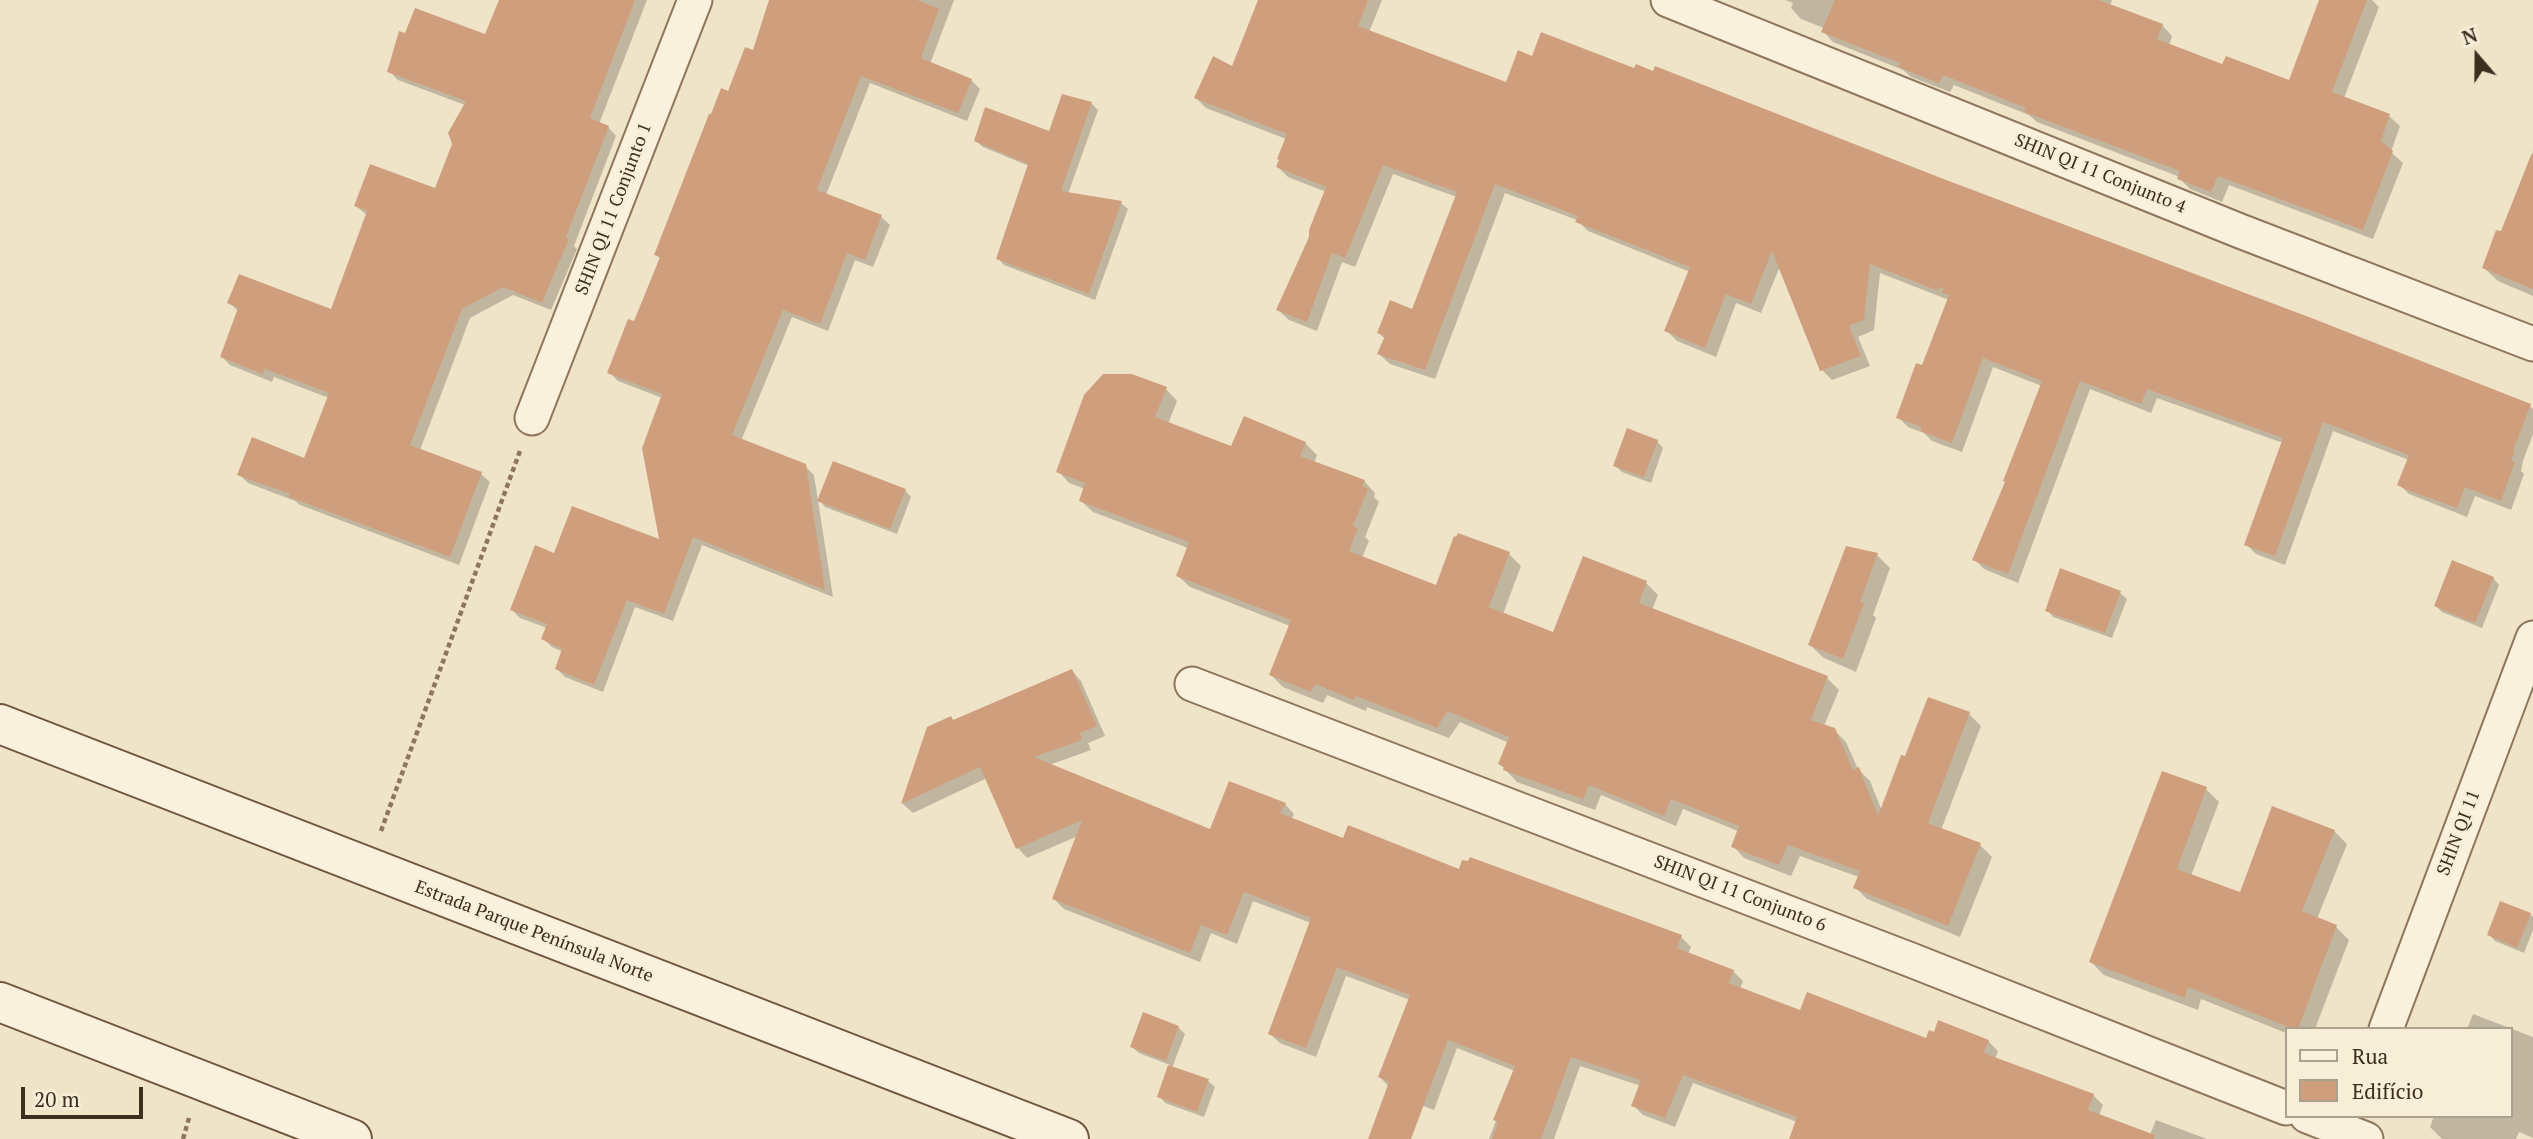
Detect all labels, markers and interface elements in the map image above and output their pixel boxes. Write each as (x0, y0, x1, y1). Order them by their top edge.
north arrow (2442, 21, 2512, 91)
text: N (2459, 22, 2481, 50)
street label: SHIN QI 11 Conjunto 1 (571, 120, 657, 298)
street label: SHIN QI 11 Conjunto 4 (2011, 130, 2189, 218)
street label: SHIN QI 11 (2433, 787, 2485, 879)
street label: SHIN QI 11 Conjunto 6 (1651, 851, 1829, 937)
street label: Estrada Parque Península Norte (412, 876, 656, 988)
legend (2284, 1027, 2512, 1118)
text: Rua (2352, 1042, 2388, 1070)
scale bar (24, 1072, 147, 1116)
text: Edifício (2352, 1077, 2423, 1105)
text: 20 m (34, 1085, 80, 1113)

